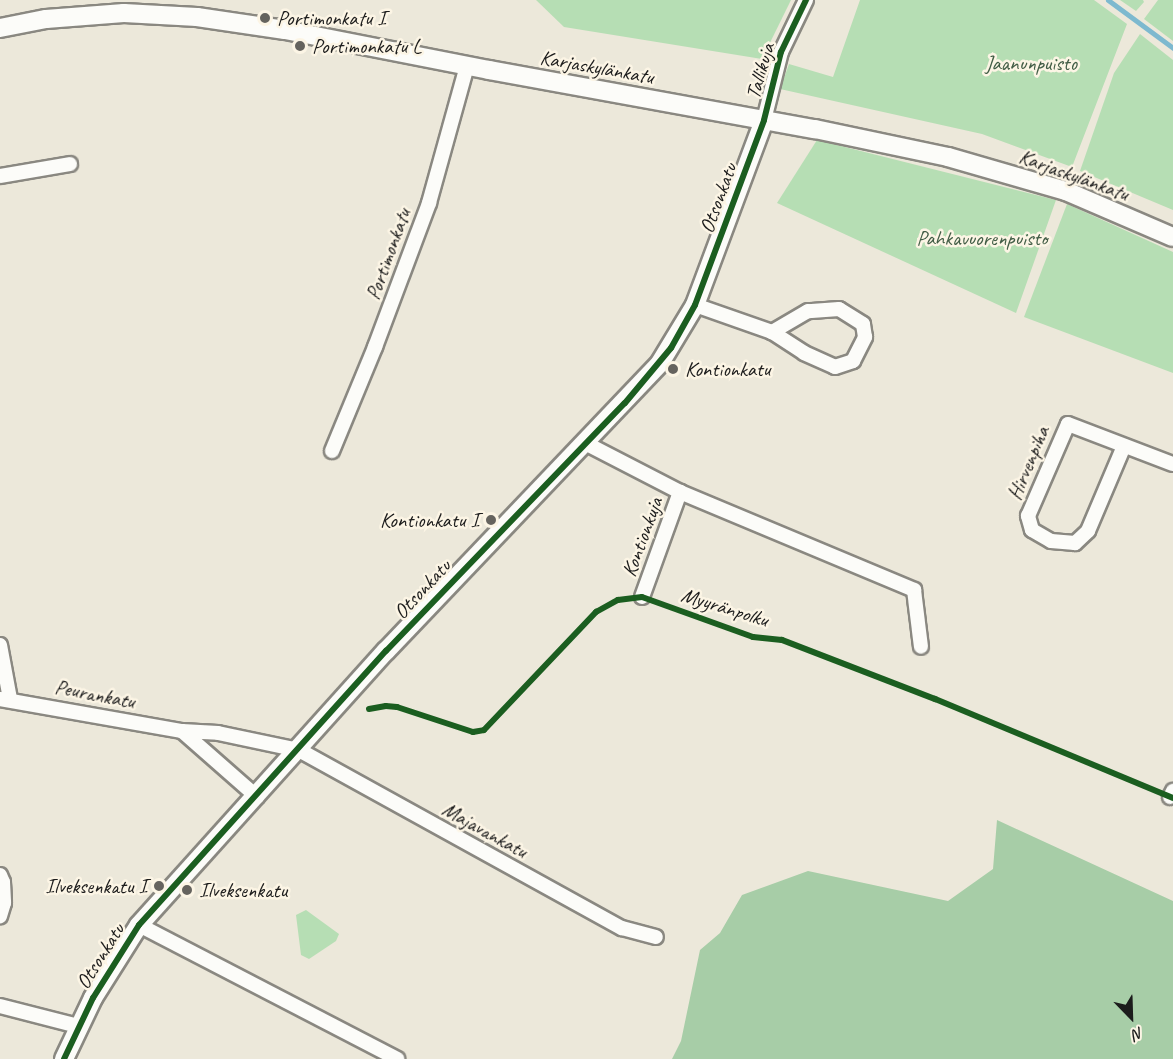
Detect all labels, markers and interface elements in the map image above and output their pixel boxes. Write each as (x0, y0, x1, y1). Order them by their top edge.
place label: Portimonkatu I (277, 5, 386, 31)
marker: Portimonkatu I (258, 11, 272, 25)
place label: Portimonkatu L (312, 33, 421, 59)
marker: Portimonkatu L (293, 39, 307, 53)
street label: Tallikuja (740, 40, 780, 102)
street label: Karjaskylänkatu (538, 45, 656, 89)
park label: Jaanunpuisto (985, 50, 1077, 76)
street label: Karjaskylänkatu (1016, 144, 1132, 206)
street label: Otsonkatu (694, 160, 742, 236)
street label: Portimonkatu (360, 205, 416, 303)
park label: Pahkavuorenpuisto (916, 225, 1048, 251)
place label: Kontionkatu (685, 356, 771, 382)
marker: Kontionkatu (666, 362, 680, 376)
street label: Hirvenpiha (1001, 422, 1055, 504)
street label: Kontionkuja (616, 494, 668, 580)
place label: Kontionkatu I (380, 507, 479, 533)
marker: Kontionkatu I (484, 513, 498, 527)
street label: Otsonkatu (388, 554, 456, 624)
street label: Myyränpolku (678, 582, 772, 632)
street label: Peurankatu (53, 674, 137, 714)
street label: Majavankatu (438, 796, 532, 864)
place label: Ilveksenkatu I (45, 873, 147, 899)
place label: Ilveksenkatu (199, 877, 287, 903)
marker: Ilveksenkatu I (152, 879, 166, 893)
marker: Ilveksenkatu (180, 883, 194, 897)
street label: Otsonkatu (70, 919, 130, 993)
north arrow (1101, 987, 1161, 1047)
text: N (1130, 1022, 1146, 1045)

